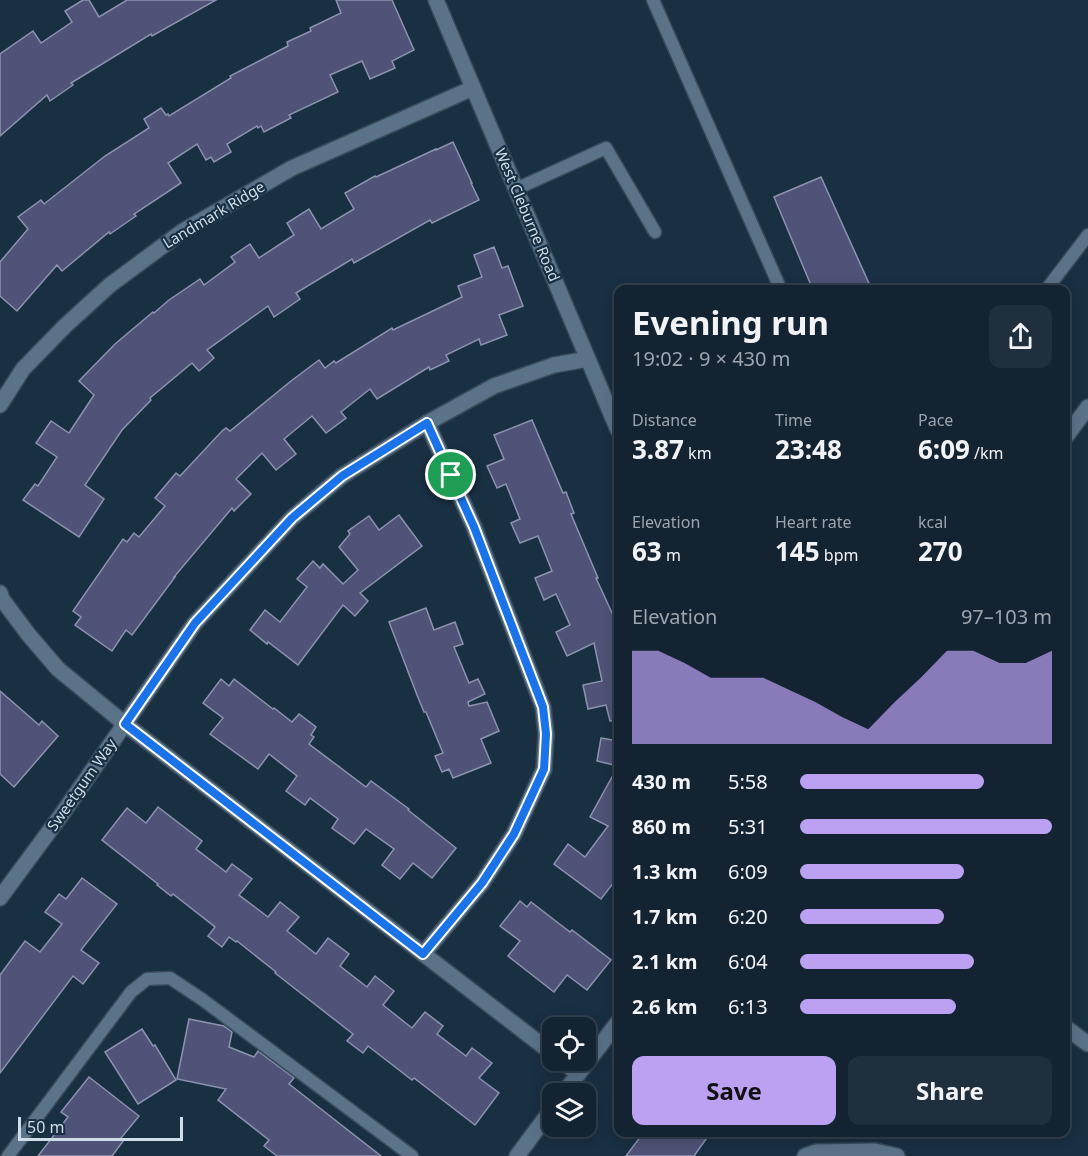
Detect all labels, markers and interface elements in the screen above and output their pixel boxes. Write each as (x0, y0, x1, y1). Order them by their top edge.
street label: West Cleburne Road (491, 145, 565, 284)
street label: Landmark Ridge (159, 176, 268, 252)
text: Evening run (632, 300, 829, 345)
button: share (989, 305, 1052, 368)
text: 19:02 · 9 × 430 m (632, 345, 790, 372)
text: Distance (632, 409, 697, 431)
text: Time (775, 409, 812, 431)
text: Pace (918, 409, 953, 431)
text: 3.87 (632, 431, 684, 467)
text: 23:48 (775, 431, 842, 467)
text: 6:09 (918, 431, 970, 467)
text: km (684, 442, 712, 464)
text: /km (970, 442, 1004, 464)
pin (425, 449, 476, 500)
icon: arrive (434, 458, 467, 491)
text: Elevation (632, 511, 700, 533)
text: Heart rate (775, 511, 851, 533)
text: kcal (918, 511, 947, 533)
text: 63 (632, 533, 662, 569)
text: 145 (775, 533, 820, 569)
text: 270 (918, 533, 963, 569)
text: m (662, 544, 681, 566)
text: bpm (820, 544, 858, 566)
text: Elevation (632, 603, 717, 630)
text: 97–103 m (961, 603, 1052, 630)
street label: Sweetgum Way (42, 734, 121, 835)
text: 430 m (632, 768, 691, 795)
text: 5:58 (728, 768, 768, 795)
text: 860 m (632, 813, 691, 840)
text: 5:31 (728, 813, 768, 840)
text: 1.3 km (632, 858, 698, 885)
text: 6:09 (728, 858, 768, 885)
text: 1.7 km (632, 903, 698, 930)
text: 6:20 (728, 903, 768, 930)
text: 2.1 km (632, 948, 698, 975)
text: 6:04 (728, 948, 768, 975)
text: 2.6 km (632, 993, 698, 1020)
text: 6:13 (728, 993, 768, 1020)
map controls (542, 1017, 596, 1137)
button: locate (542, 1017, 596, 1071)
button: Save (632, 1056, 836, 1125)
button: Share (848, 1056, 1052, 1125)
button: layers (542, 1083, 596, 1137)
scale bar (18, 1114, 183, 1142)
text: 50 m (27, 1116, 64, 1138)

